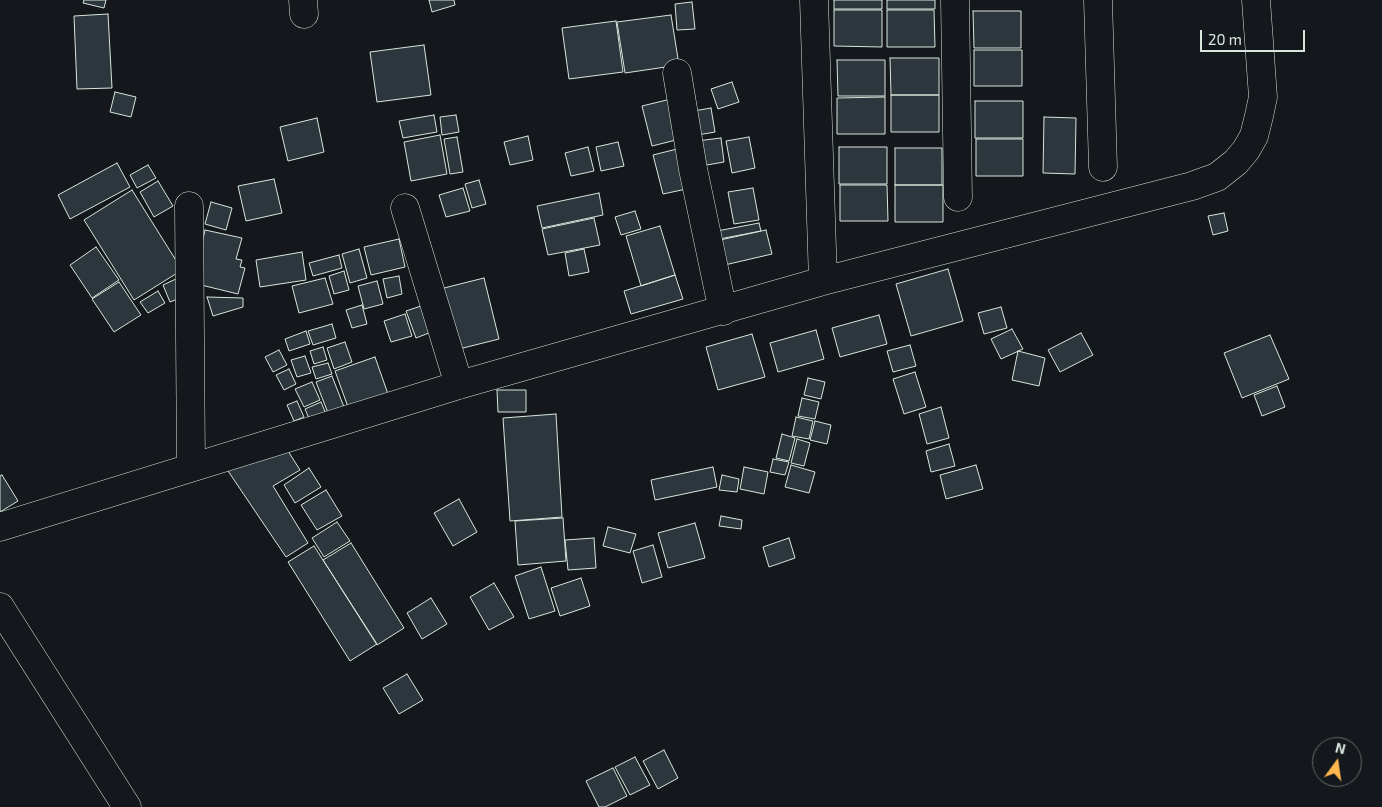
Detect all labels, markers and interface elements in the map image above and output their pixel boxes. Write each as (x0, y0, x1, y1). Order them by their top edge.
scale bar (1202, 20, 1307, 52)
text: 20 m (1208, 30, 1242, 48)
north arrow (1312, 737, 1362, 787)
text: N (1334, 738, 1347, 757)

